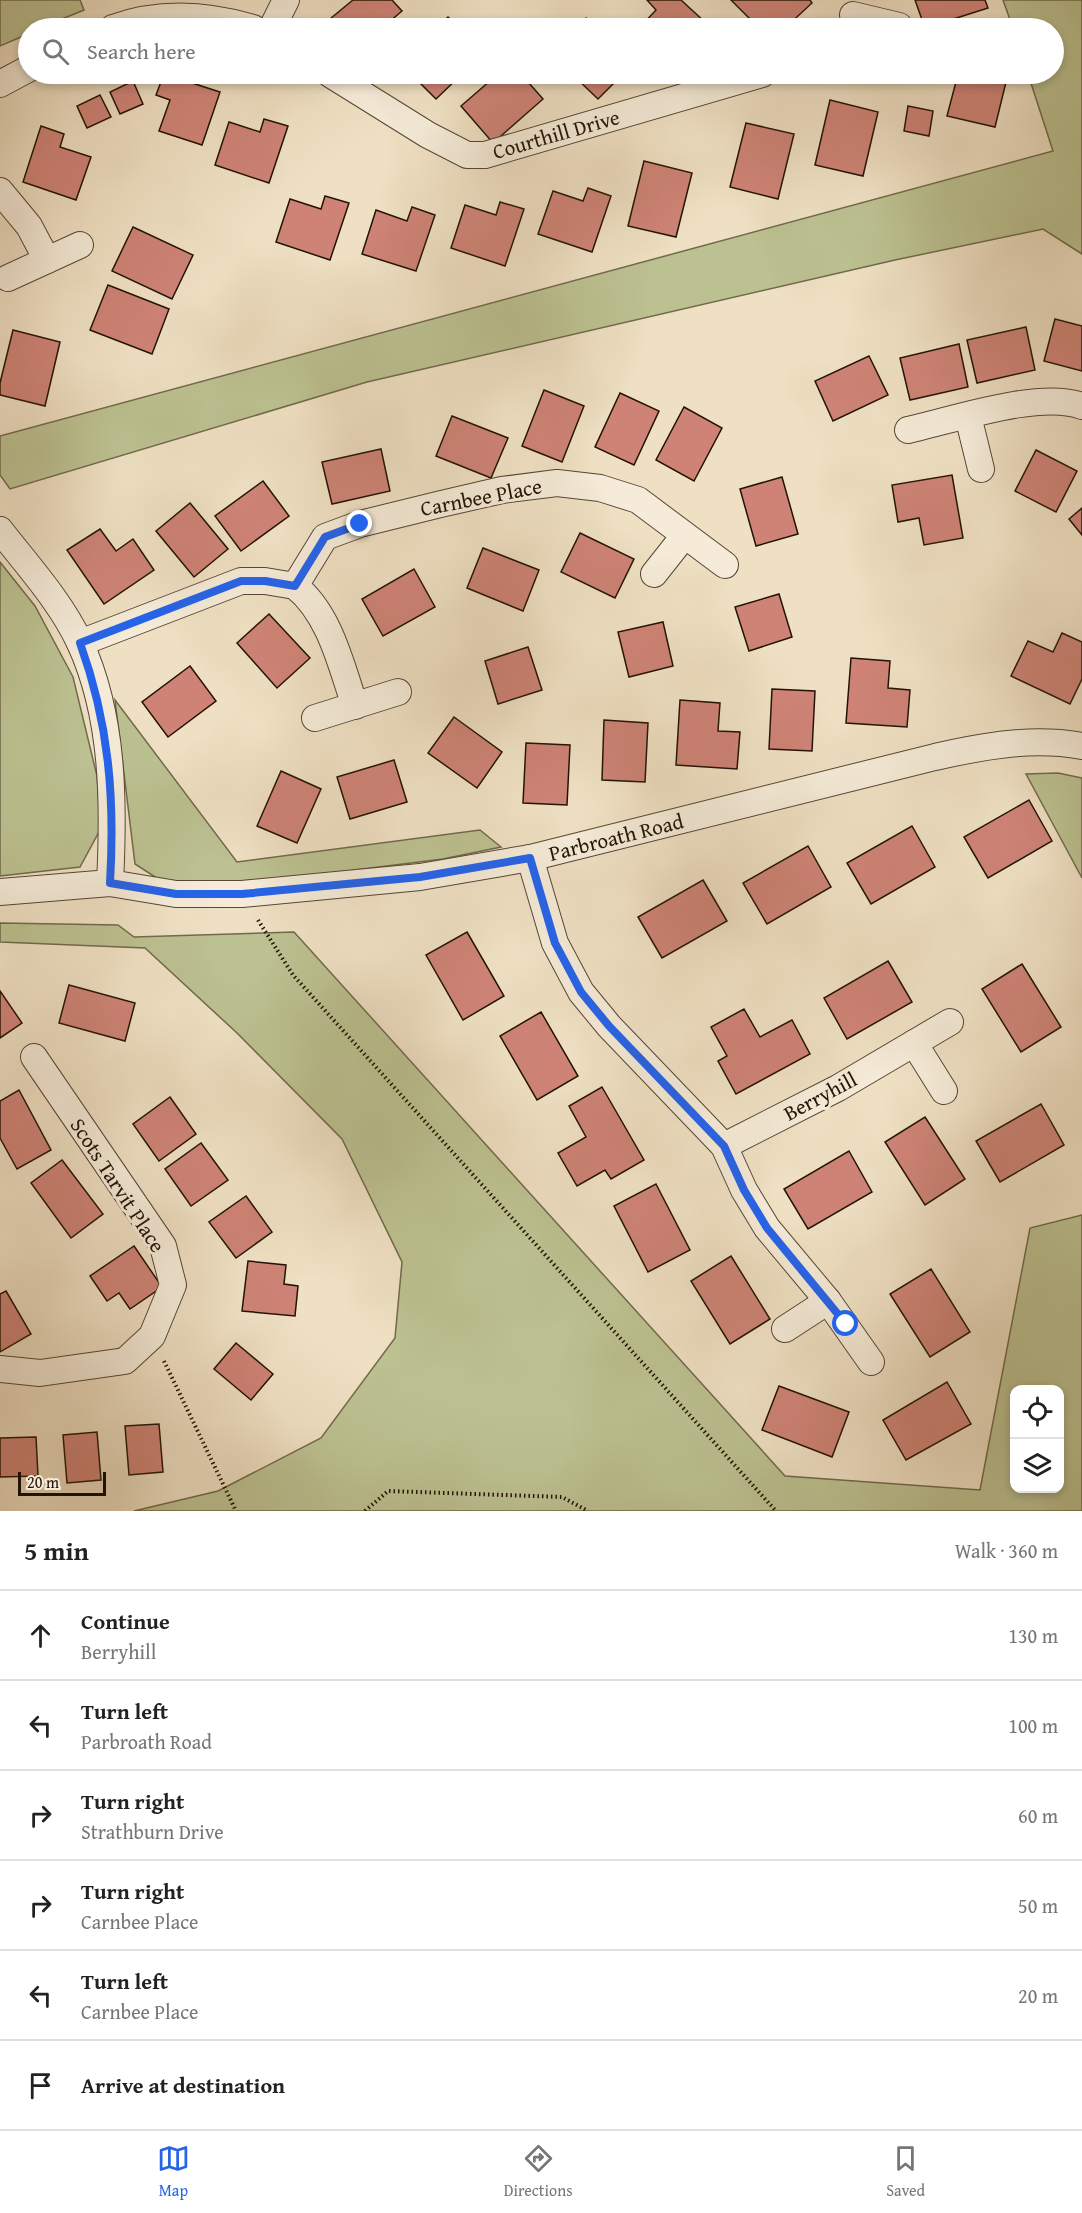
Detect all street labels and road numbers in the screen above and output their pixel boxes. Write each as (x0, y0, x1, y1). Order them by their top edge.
street label: Courthill Drive (489, 101, 623, 167)
street label: Carnbee Place (418, 470, 545, 524)
street label: Parbroath Road (546, 805, 687, 869)
street label: Berryhill (778, 1064, 862, 1128)
street label: Scots Tarvit Place (63, 1112, 173, 1258)

